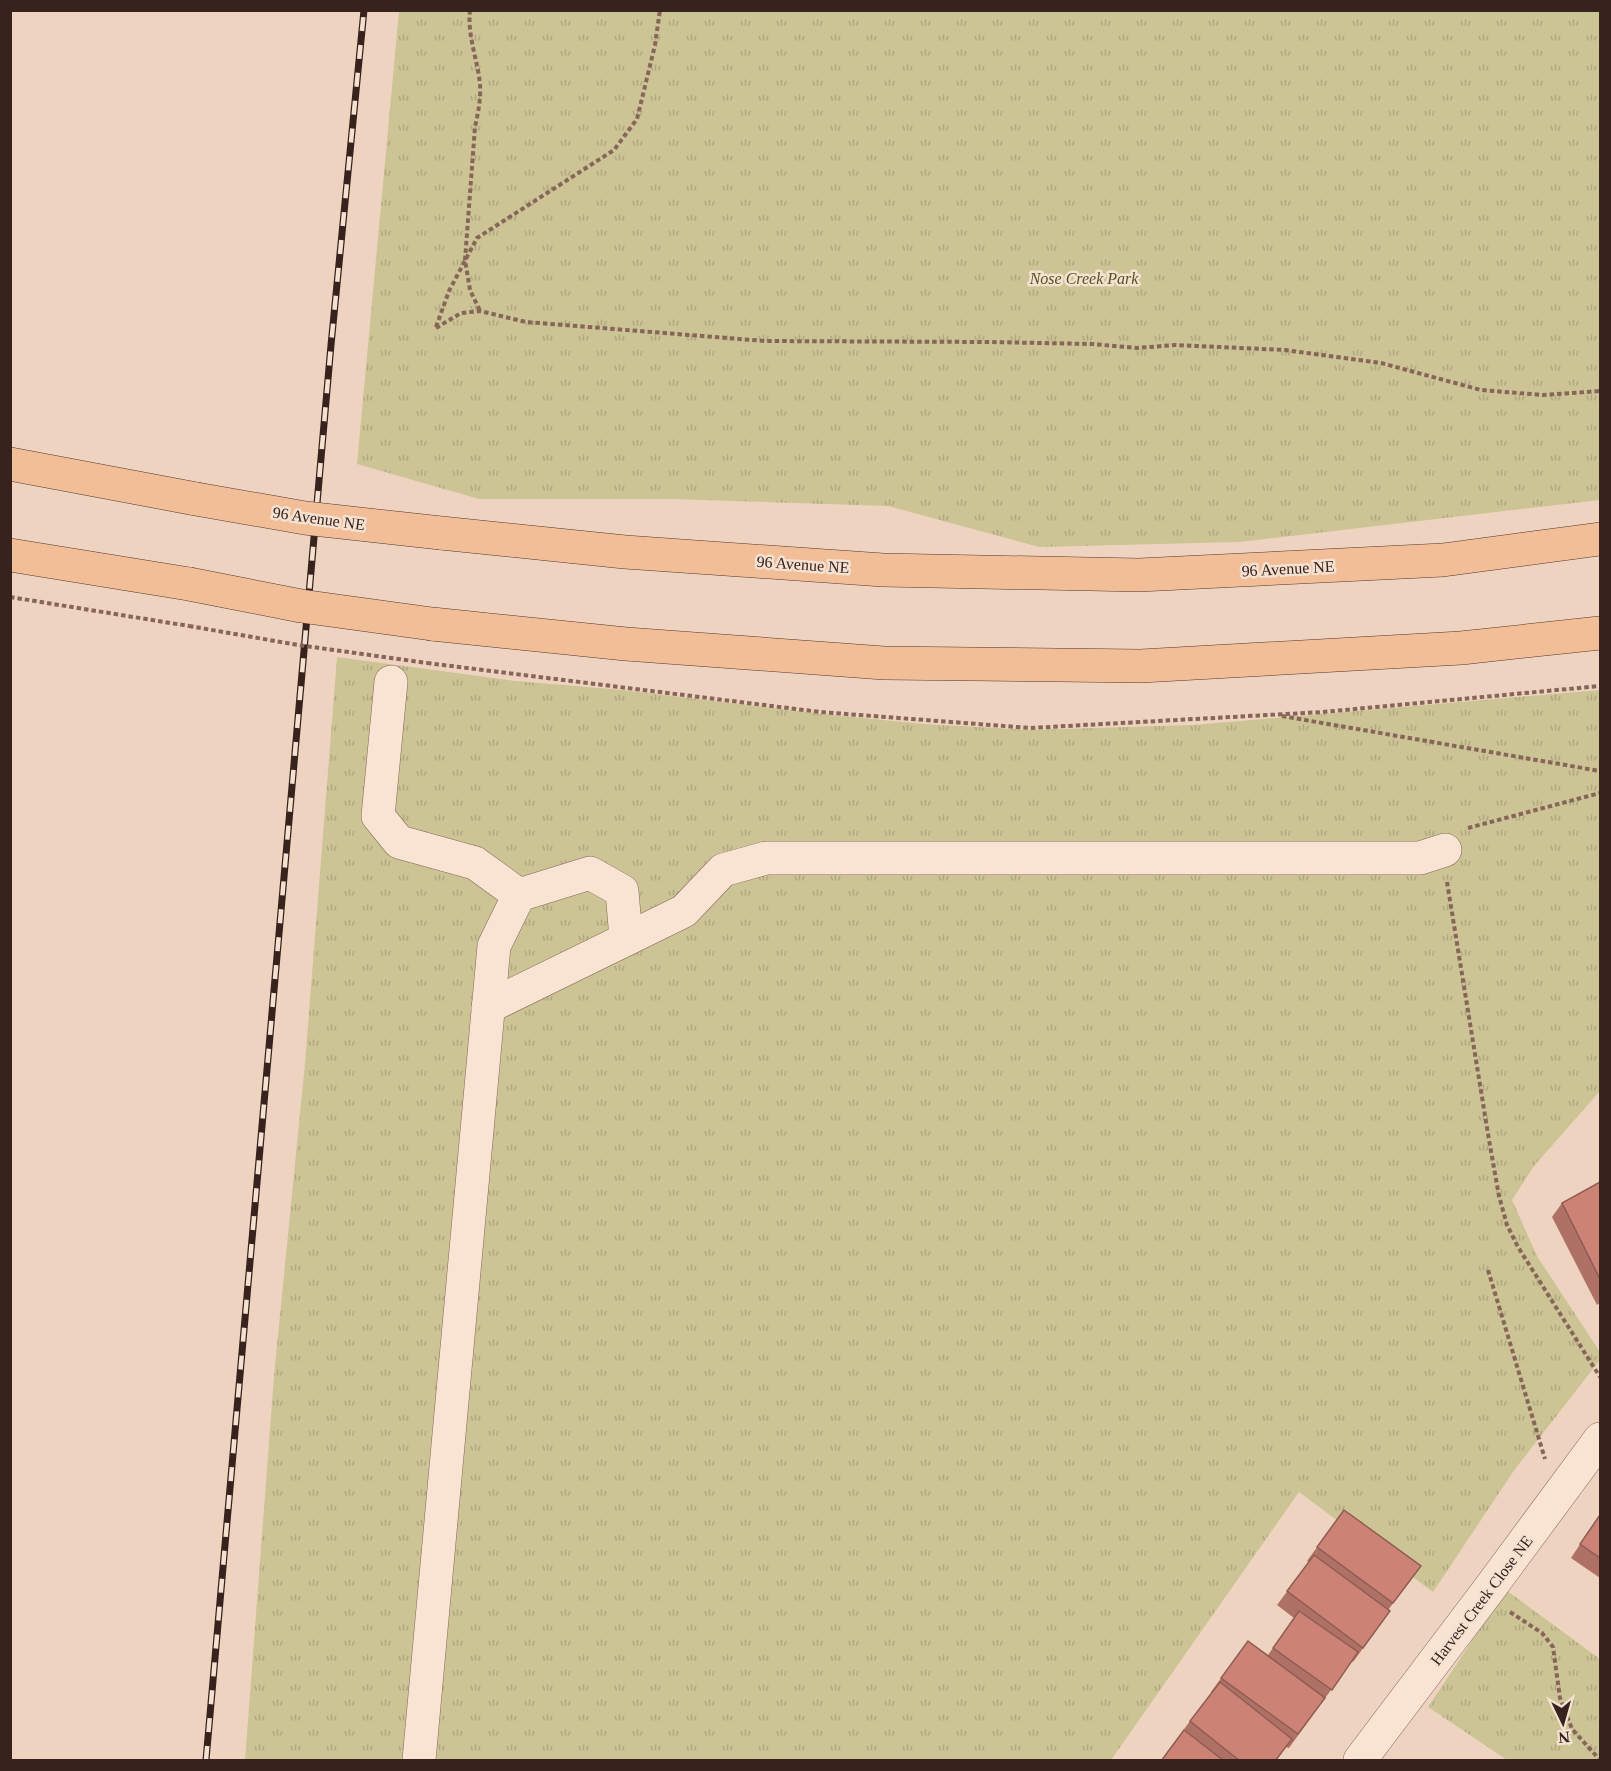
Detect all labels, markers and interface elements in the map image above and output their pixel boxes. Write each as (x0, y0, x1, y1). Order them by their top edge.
park label: Nose Creek Park (1029, 270, 1139, 287)
street label: 96 Avenue NE (272, 504, 366, 533)
street label: 96 Avenue NE (756, 553, 850, 576)
street label: 96 Avenue NE (1241, 558, 1335, 579)
street label: Harvest Creek Close NE (1427, 1532, 1536, 1668)
north arrow (1533, 1693, 1593, 1753)
text: N (1557, 1728, 1571, 1746)

